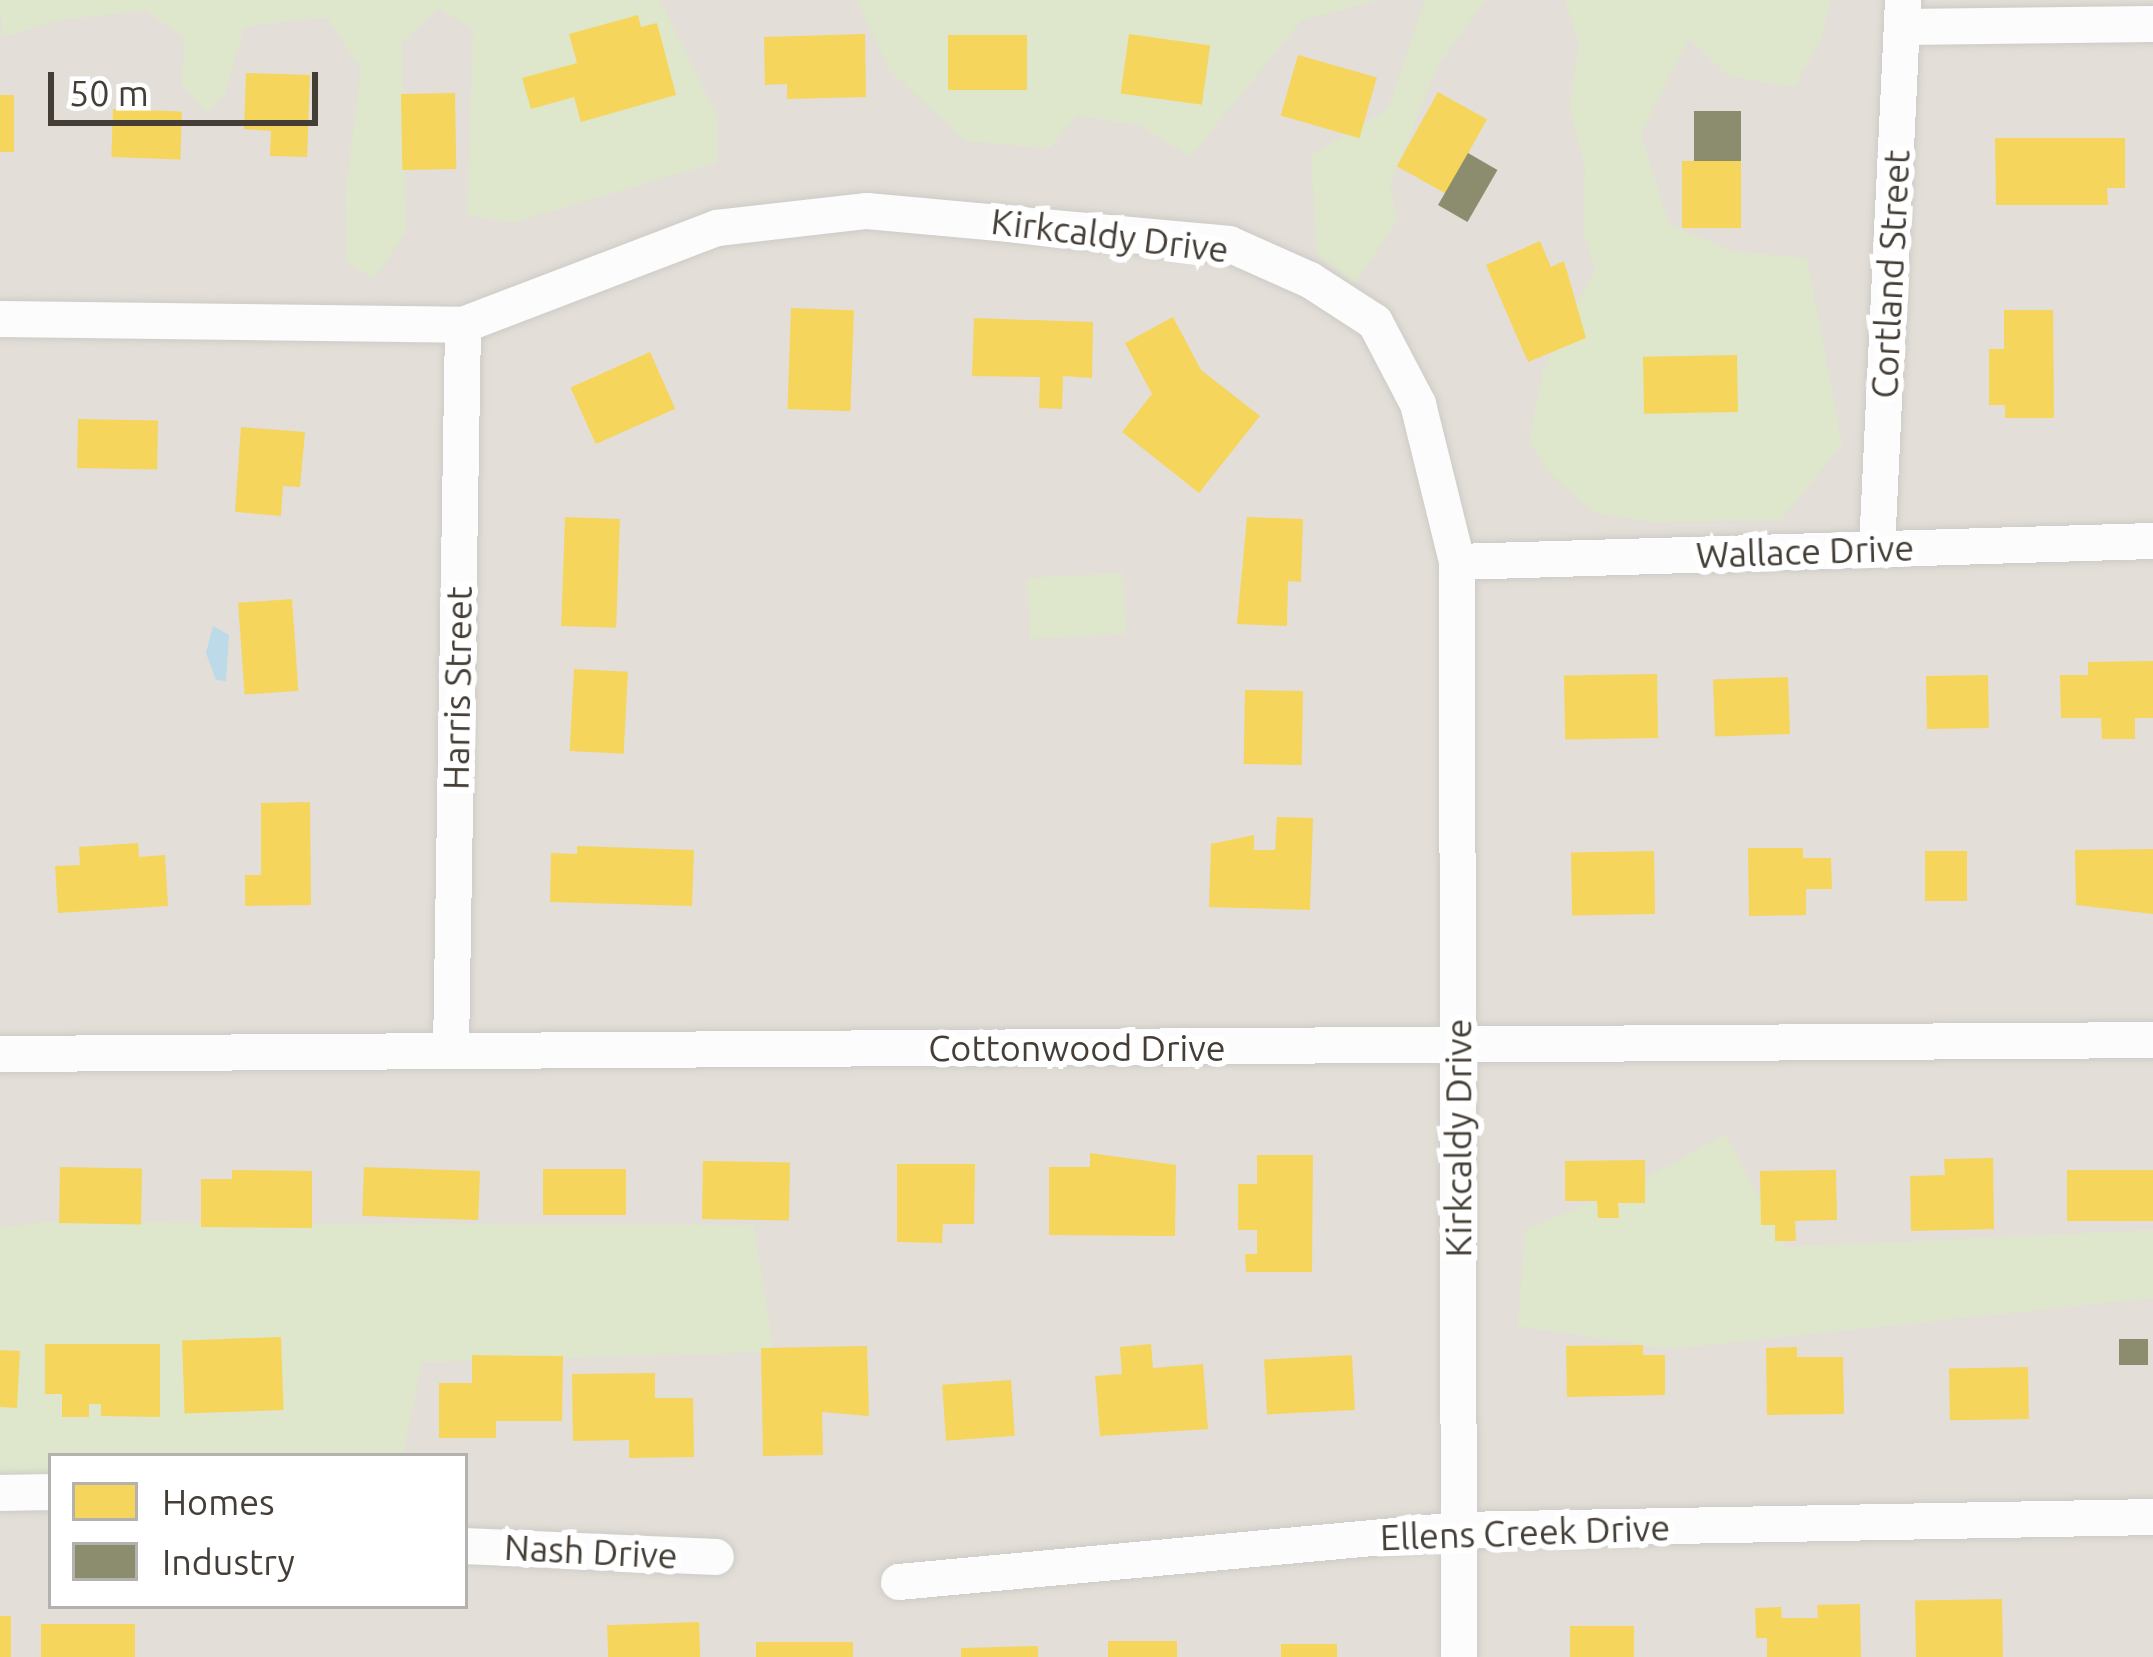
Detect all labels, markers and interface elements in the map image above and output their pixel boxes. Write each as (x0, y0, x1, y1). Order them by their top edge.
scale bar (54, 48, 324, 122)
text: 50 m (69, 72, 149, 113)
street label: Cortland Street (1862, 148, 1918, 400)
street label: Kirkcaldy Drive (989, 199, 1231, 271)
street label: Wallace Drive (1695, 526, 1915, 576)
street label: Harris Street (434, 586, 480, 790)
street label: Kirkcaldy Drive (1436, 1019, 1480, 1257)
street label: Cottonwood Drive (928, 1026, 1226, 1070)
legend (48, 1453, 468, 1609)
text: Homes (162, 1481, 275, 1522)
street label: Ellens Creek Drive (1379, 1505, 1671, 1559)
street label: Nash Drive (503, 1525, 679, 1577)
text: Industry (162, 1541, 295, 1582)

